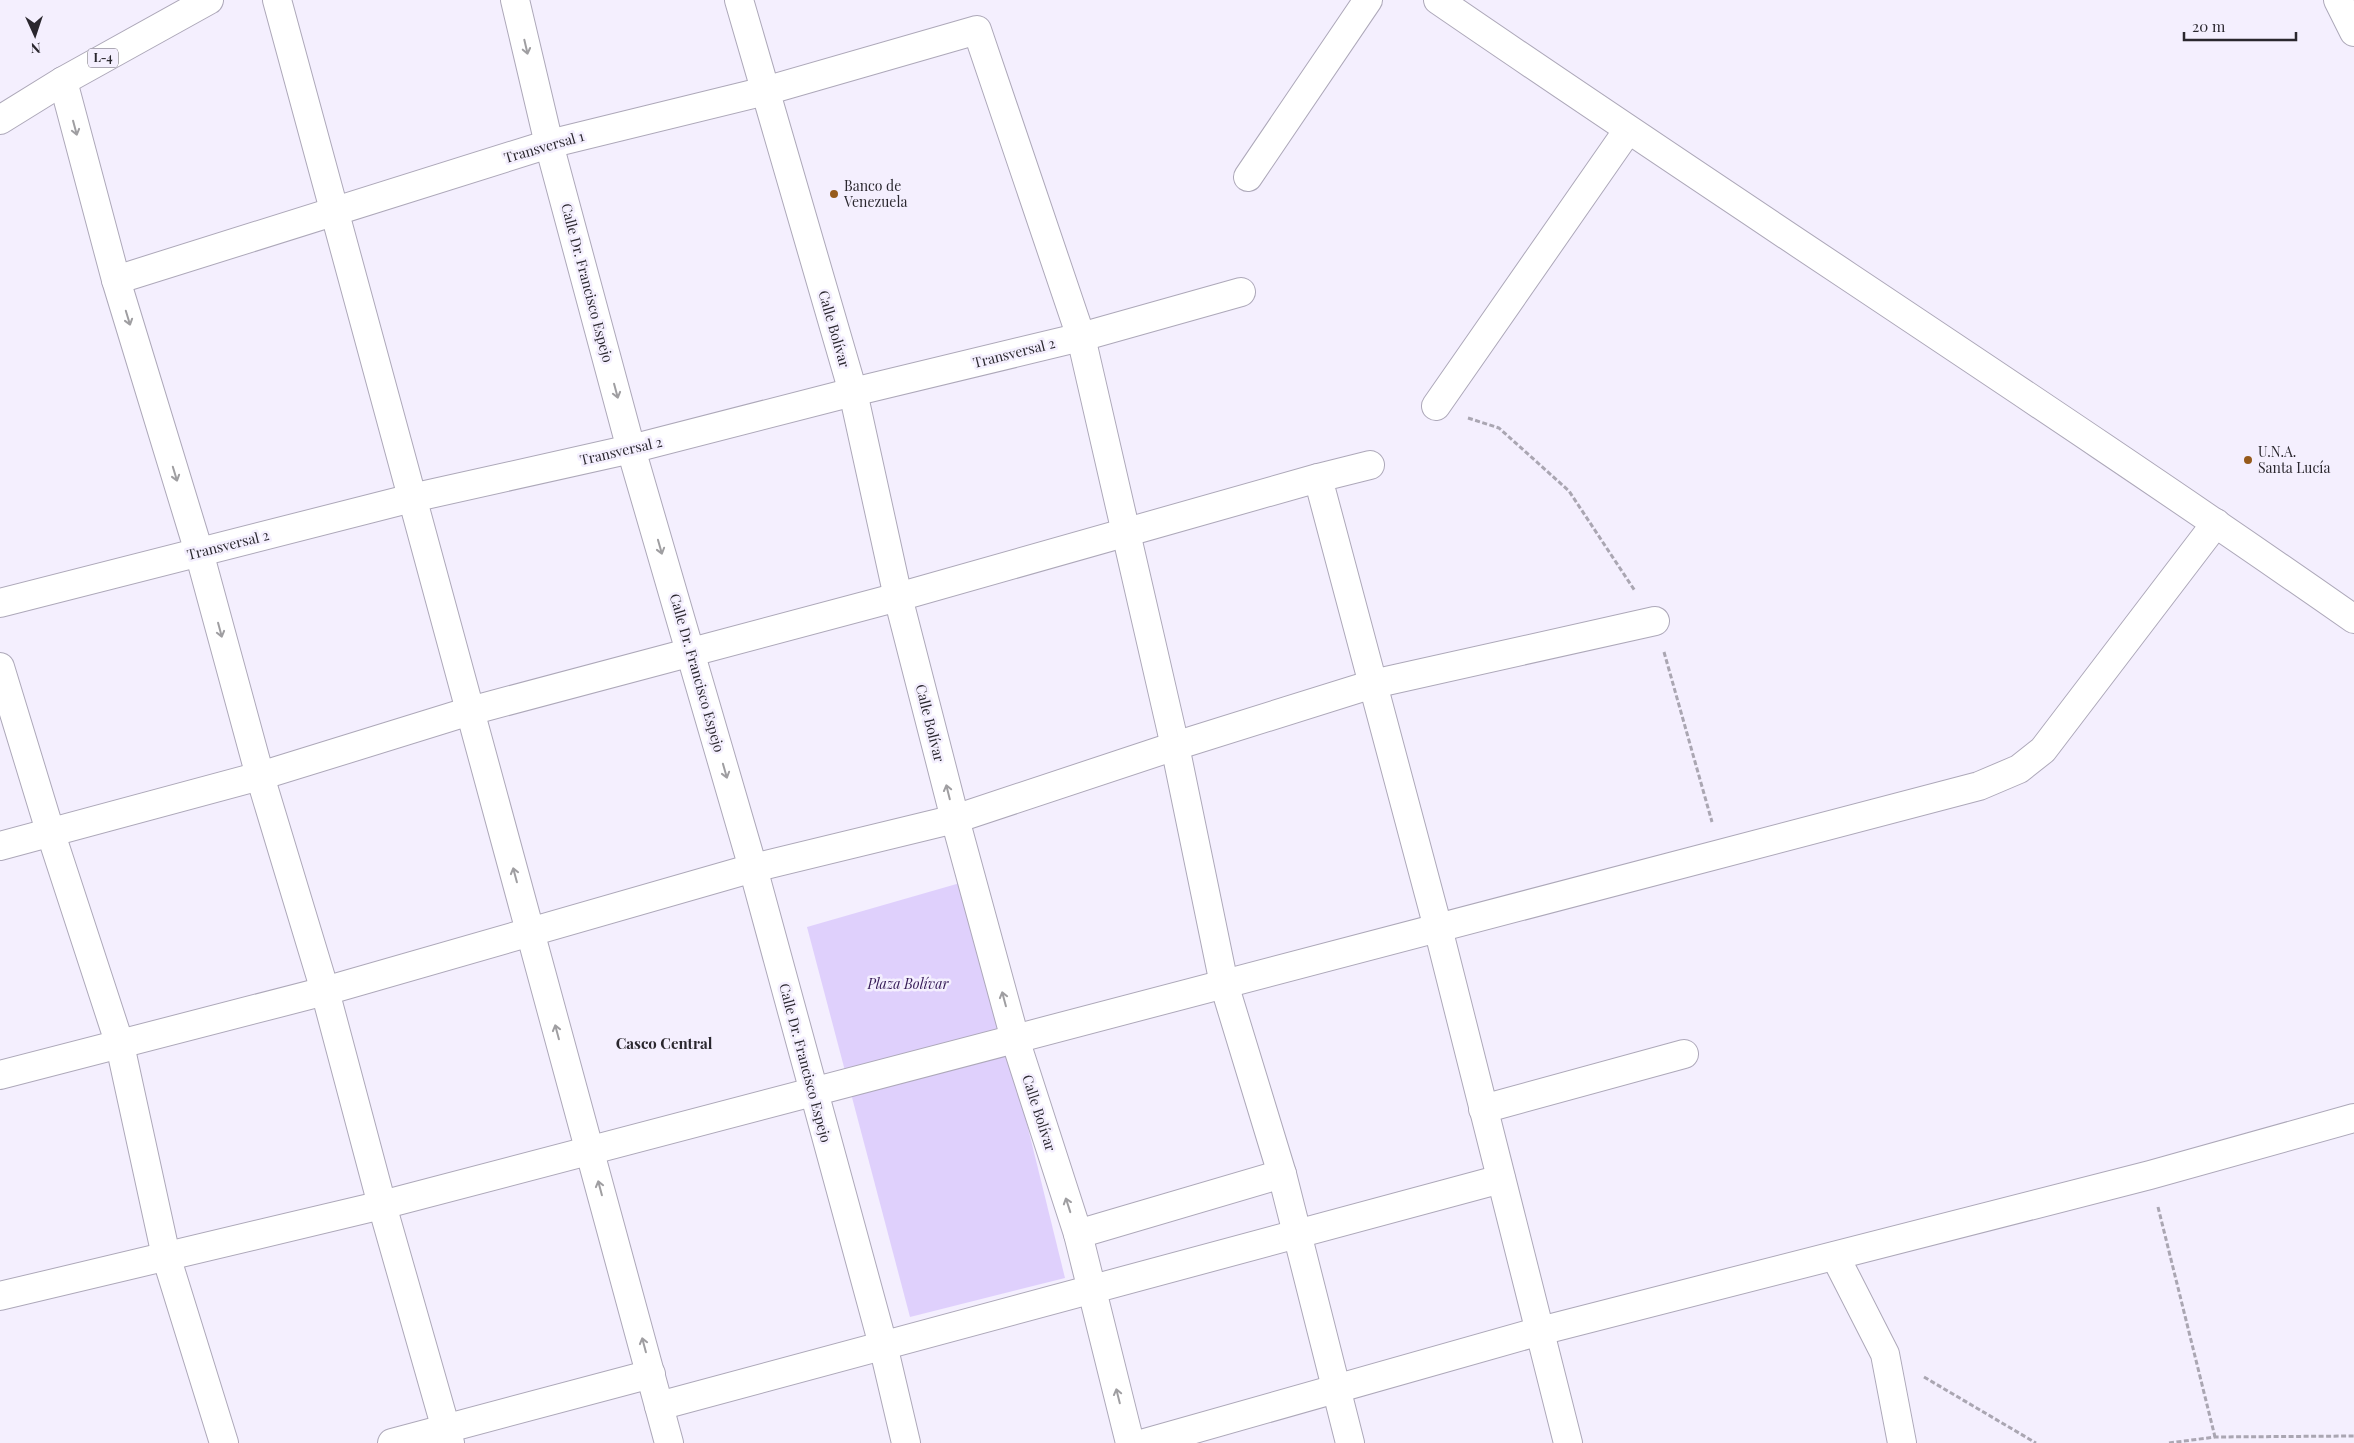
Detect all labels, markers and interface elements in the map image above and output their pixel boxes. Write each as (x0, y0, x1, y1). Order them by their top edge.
north arrow (10, 10, 60, 60)
scale bar (2184, 10, 2296, 42)
text: 20 m (2192, 16, 2226, 36)
text: N (30, 39, 41, 58)
one-way arrow (522, 39, 531, 55)
road number: L-4 (88, 48, 118, 68)
one-way arrow (71, 119, 81, 135)
street label: Transversal 1 (502, 126, 586, 167)
place label: Banco de Venezuela (843, 176, 907, 211)
marker: Banco de Venezuela (828, 188, 840, 200)
street label: Calle Dr. Francisco Espejo (557, 201, 618, 365)
street label: Calle Bolívar (814, 288, 855, 370)
one-way arrow (123, 310, 133, 326)
street label: Transversal 2 (971, 333, 1057, 372)
one-way arrow (611, 382, 621, 398)
street label: Transversal 2 (578, 432, 664, 469)
place label: U.N.A. Santa Lucía (2258, 442, 2330, 477)
marker: U.N.A. Santa Lucía (2242, 454, 2254, 466)
one-way arrow (170, 465, 180, 481)
street label: Transversal 2 (185, 525, 271, 564)
one-way arrow (656, 539, 666, 555)
street label: Calle Dr. Francisco Espejo (666, 591, 729, 755)
one-way arrow (215, 621, 225, 637)
street label: Calle Bolívar (912, 682, 949, 764)
one-way arrow (721, 762, 730, 778)
one-way arrow (943, 784, 952, 800)
one-way arrow (509, 867, 519, 883)
park label: Plaza Bolívar (866, 974, 950, 993)
street label: Calle Dr. Francisco Espejo (775, 981, 836, 1145)
one-way arrow (999, 992, 1009, 1008)
one-way arrow (552, 1024, 562, 1040)
district label: Casco Central (616, 1033, 713, 1053)
street label: Calle Bolívar (1018, 1072, 1061, 1154)
one-way arrow (595, 1181, 605, 1197)
one-way arrow (1063, 1197, 1073, 1213)
one-way arrow (638, 1338, 648, 1354)
one-way arrow (1113, 1388, 1122, 1404)

